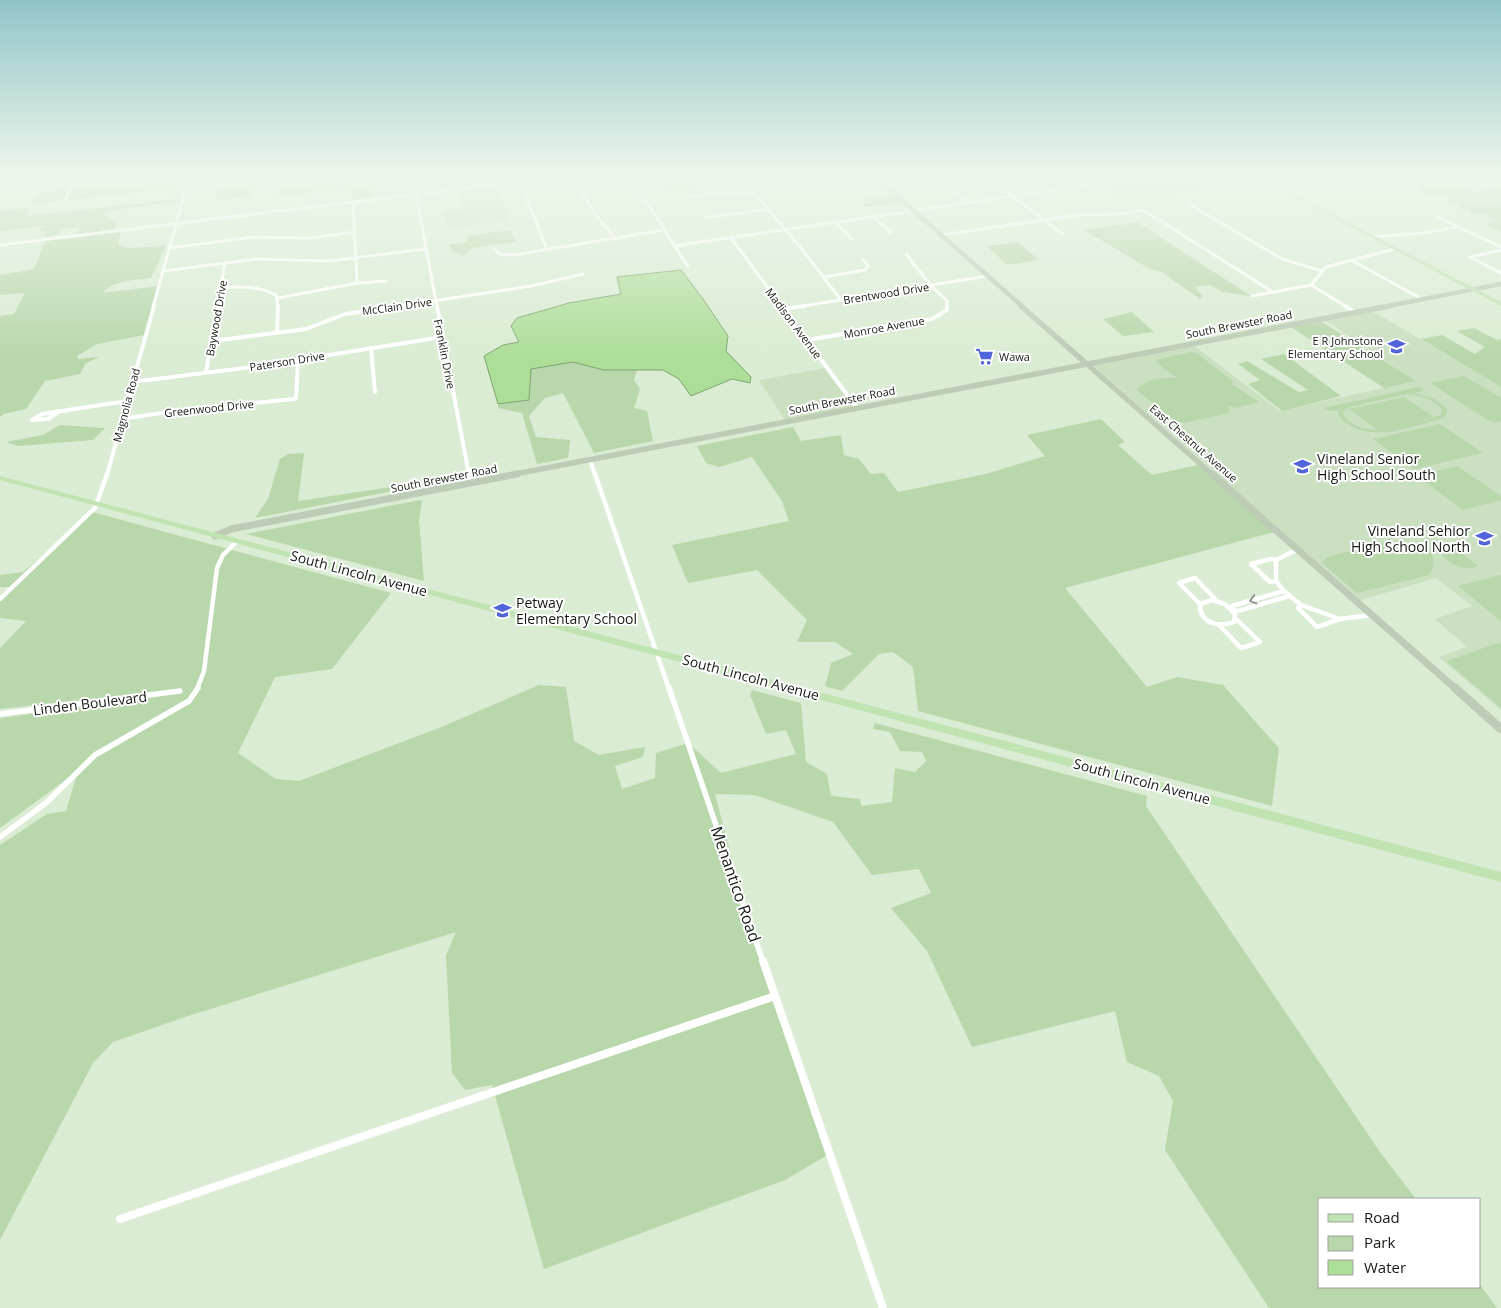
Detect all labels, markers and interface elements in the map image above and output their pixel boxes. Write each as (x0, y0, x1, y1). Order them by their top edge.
street label: Baywood Drive (202, 279, 230, 357)
street label: Brentwood Drive (842, 279, 930, 307)
street label: Madison Avenue (762, 284, 826, 362)
street label: McClain Drive (361, 294, 433, 318)
street label: South Brewster Road (1184, 306, 1294, 342)
street label: Monroe Avenue (842, 313, 926, 341)
street label: Franklin Drive (431, 318, 459, 390)
place label: E R Johnstone Elementary School (1288, 333, 1383, 361)
school or university icon: E R Johnstone Elementary School (1387, 336, 1407, 356)
supermarket icon: Wawa (975, 346, 995, 366)
street label: Paterson Drive (248, 348, 326, 374)
place label: Wawa (999, 349, 1030, 364)
street label: Magnolia Road (109, 366, 143, 444)
street label: South Brewster Road (787, 382, 897, 418)
street label: Greenwood Drive (164, 396, 254, 420)
street label: East Chestnut Avenue (1147, 401, 1241, 485)
place label: Vineland Senior High School South (1317, 449, 1436, 484)
school or university icon: Vineland Senior High School South (1293, 456, 1313, 476)
street label: South Brewster Road (389, 460, 499, 496)
place label: Vineland Sehior High School North (1351, 521, 1470, 556)
school or university icon: Vineland Sehior High School North (1474, 528, 1494, 548)
street label: South Lincoln Avenue (288, 546, 430, 600)
place label: Petway Elementary School (516, 593, 637, 628)
one-way arrow (1248, 594, 1257, 605)
school or university icon: Petway Elementary School (492, 600, 512, 620)
street label: South Lincoln Avenue (680, 650, 822, 704)
street label: Linden Boulevard (32, 687, 148, 719)
street label: South Lincoln Avenue (1071, 754, 1213, 808)
street label: Menantico Road (706, 823, 766, 945)
legend (1318, 1198, 1481, 1288)
text: Road (1364, 1207, 1400, 1227)
text: Park (1364, 1232, 1395, 1252)
text: Water (1364, 1257, 1406, 1277)

